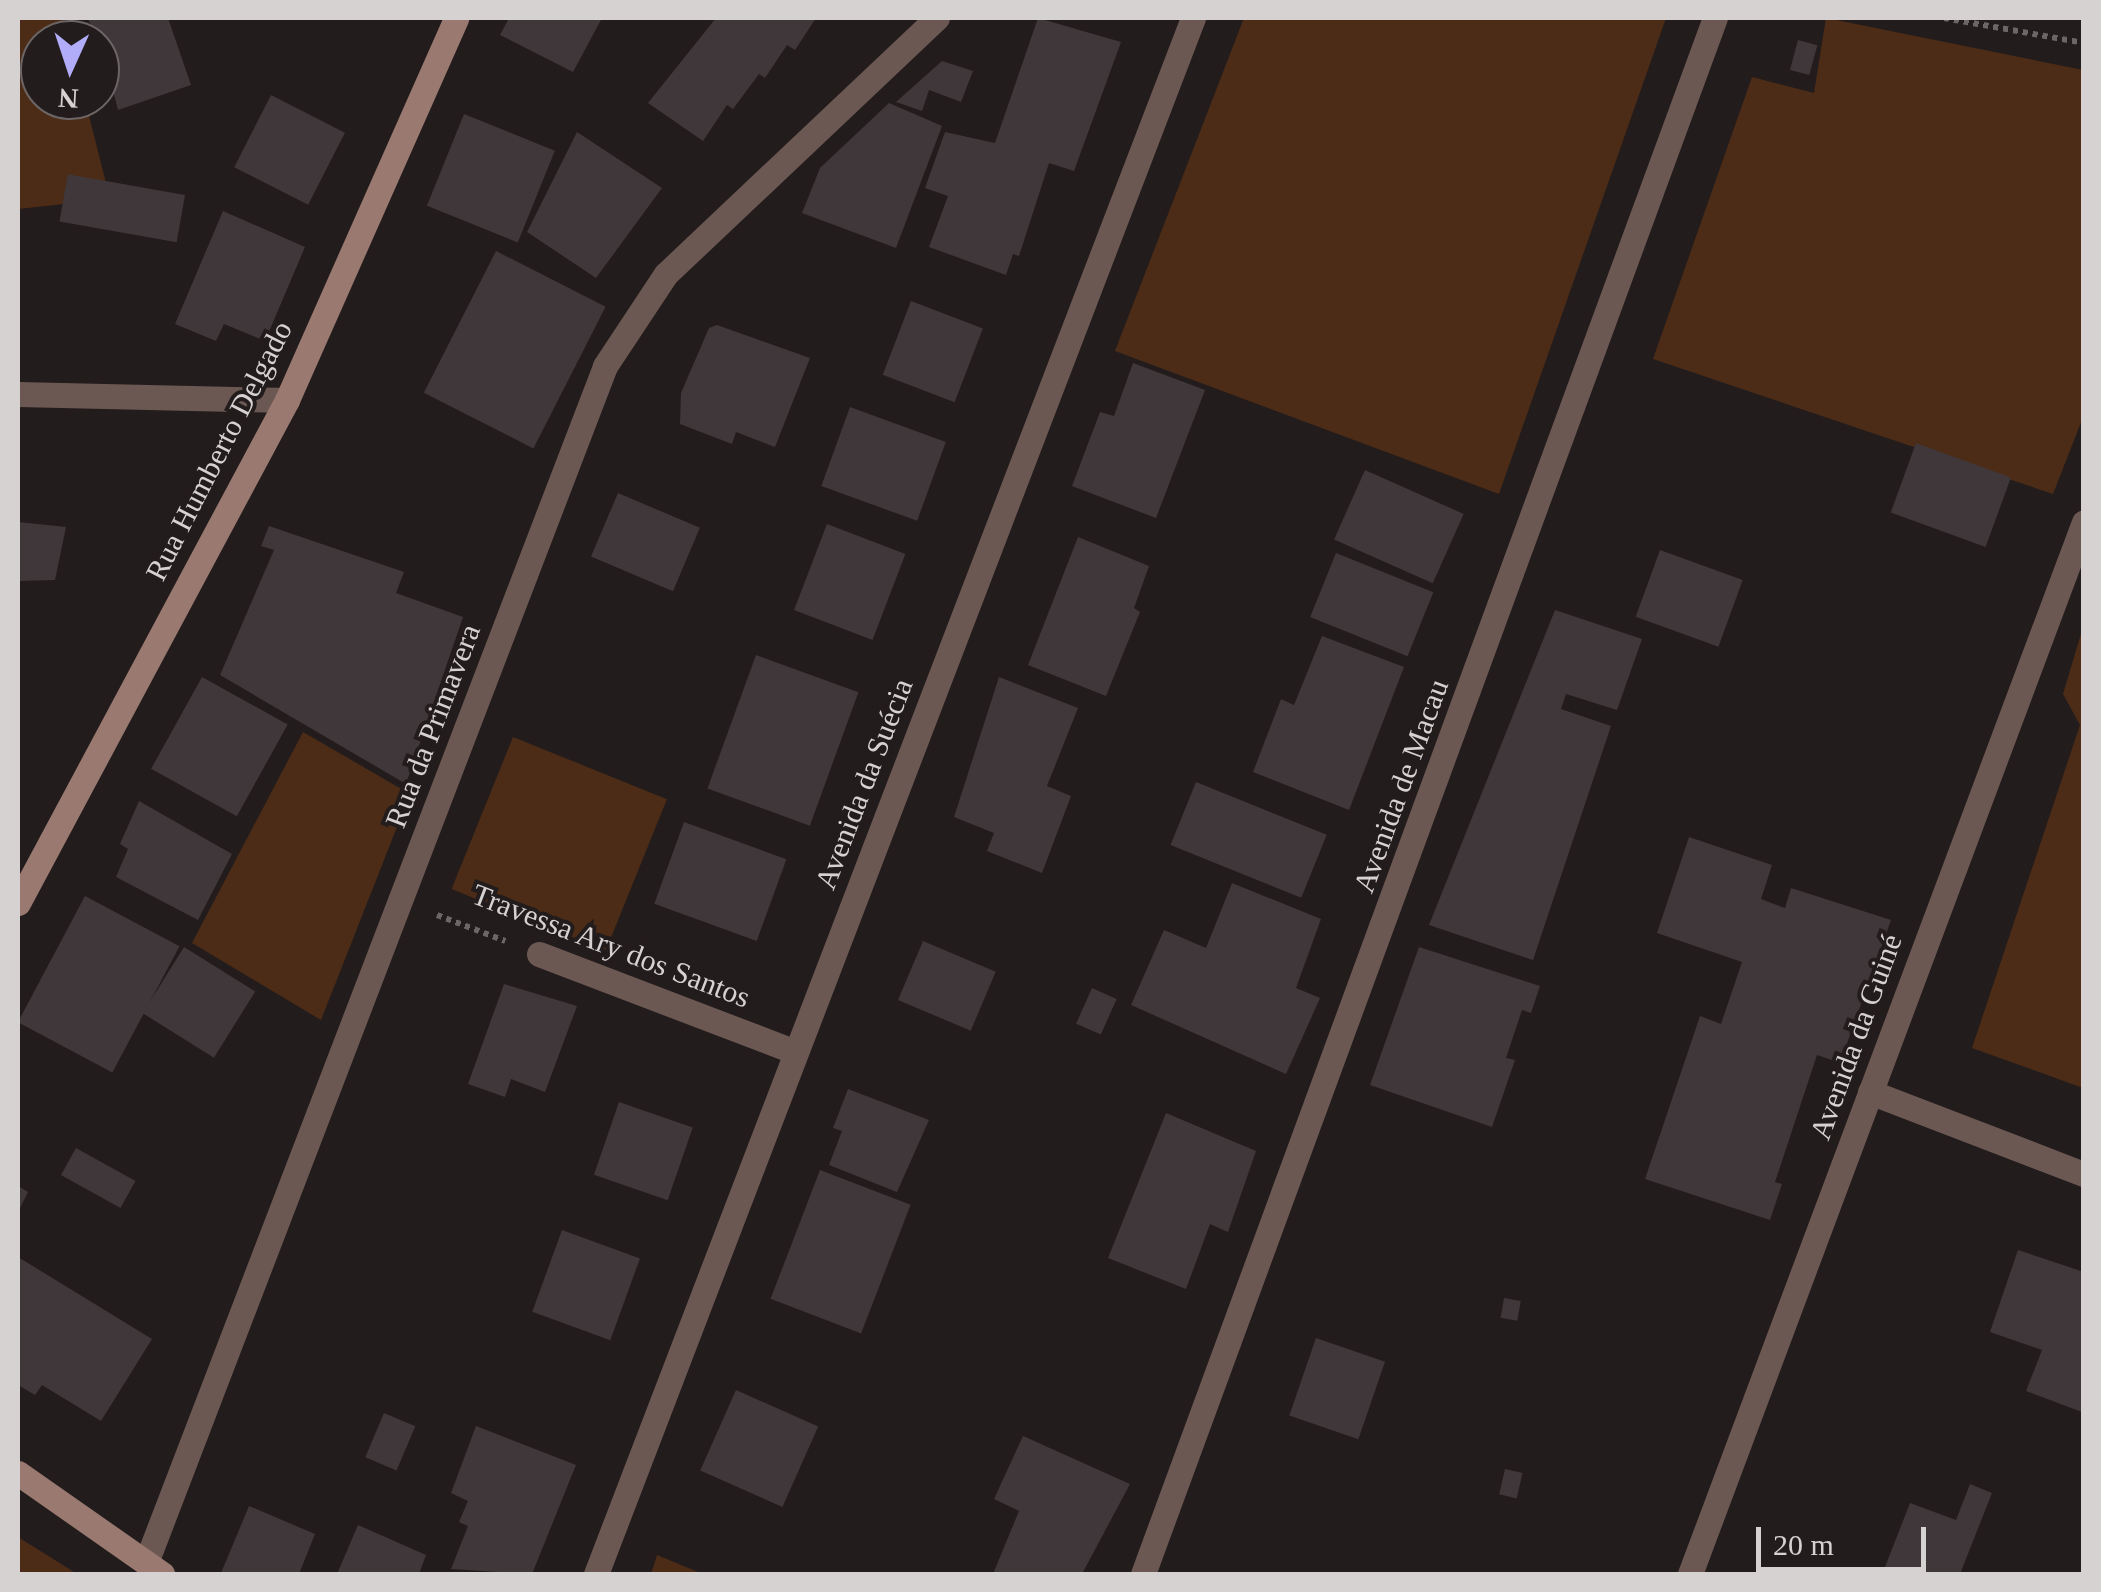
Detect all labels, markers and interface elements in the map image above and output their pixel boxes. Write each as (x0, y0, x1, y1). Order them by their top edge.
north arrow (20, 20, 120, 120)
text: N (58, 82, 79, 114)
street label: Rua Humberto Delgado (138, 315, 300, 587)
street label: Rua da Primavera (378, 619, 488, 833)
street label: Avenida da Suécia (807, 674, 921, 894)
street label: Avenida de Macau (1346, 674, 1456, 898)
street label: Travessa Ary dos Santos (466, 876, 756, 1016)
street label: Avenida da Guiné (1802, 929, 1910, 1145)
scale bar (1761, 1507, 1931, 1569)
text: 20 m (1773, 1528, 1834, 1561)

